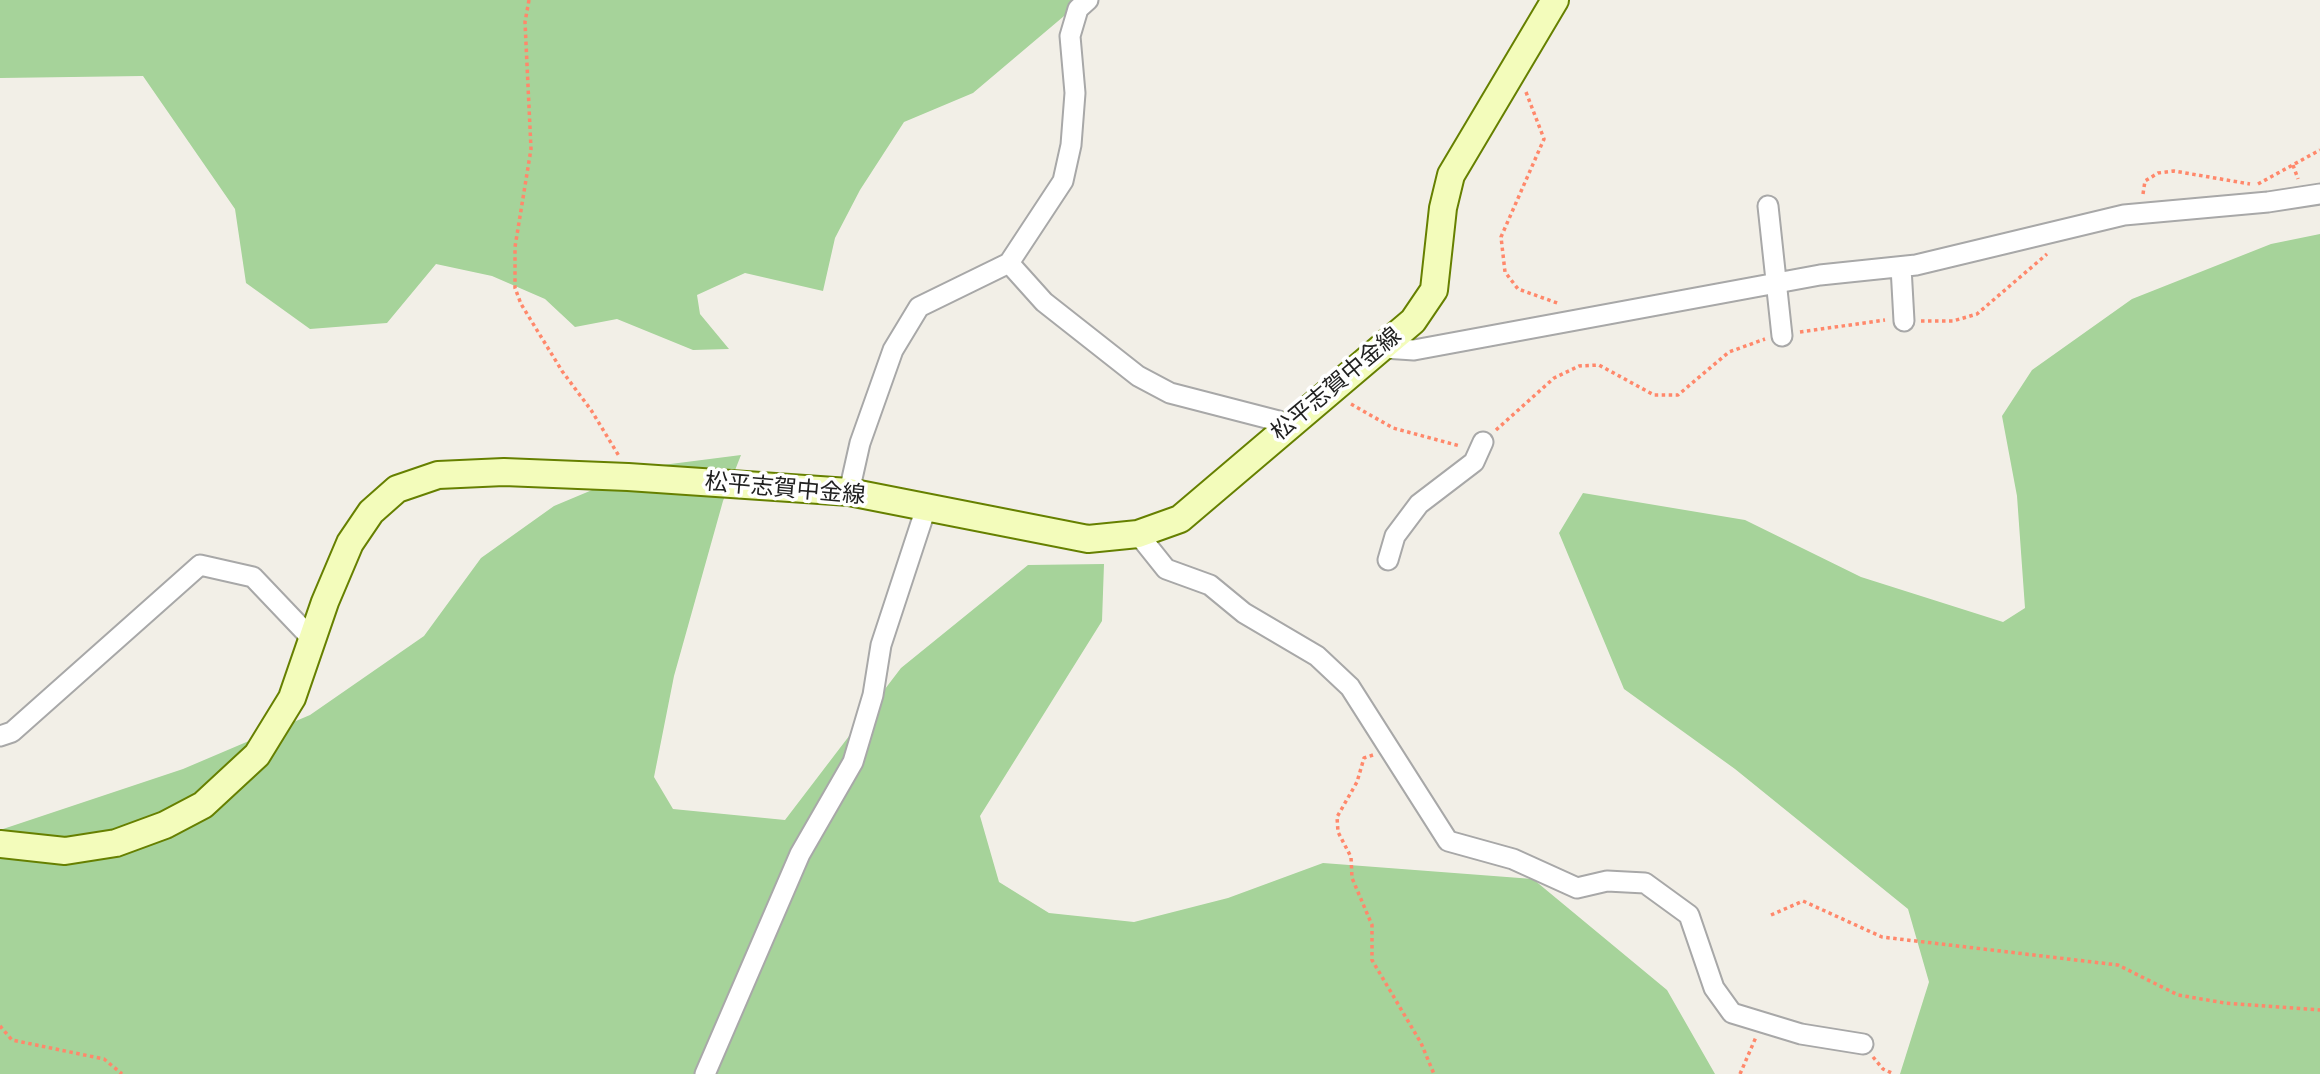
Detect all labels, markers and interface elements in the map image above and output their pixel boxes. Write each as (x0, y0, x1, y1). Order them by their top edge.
street label: 松平志賀中金線 (1266, 323, 1408, 447)
street label: 松平志賀中金線 (704, 469, 866, 511)

